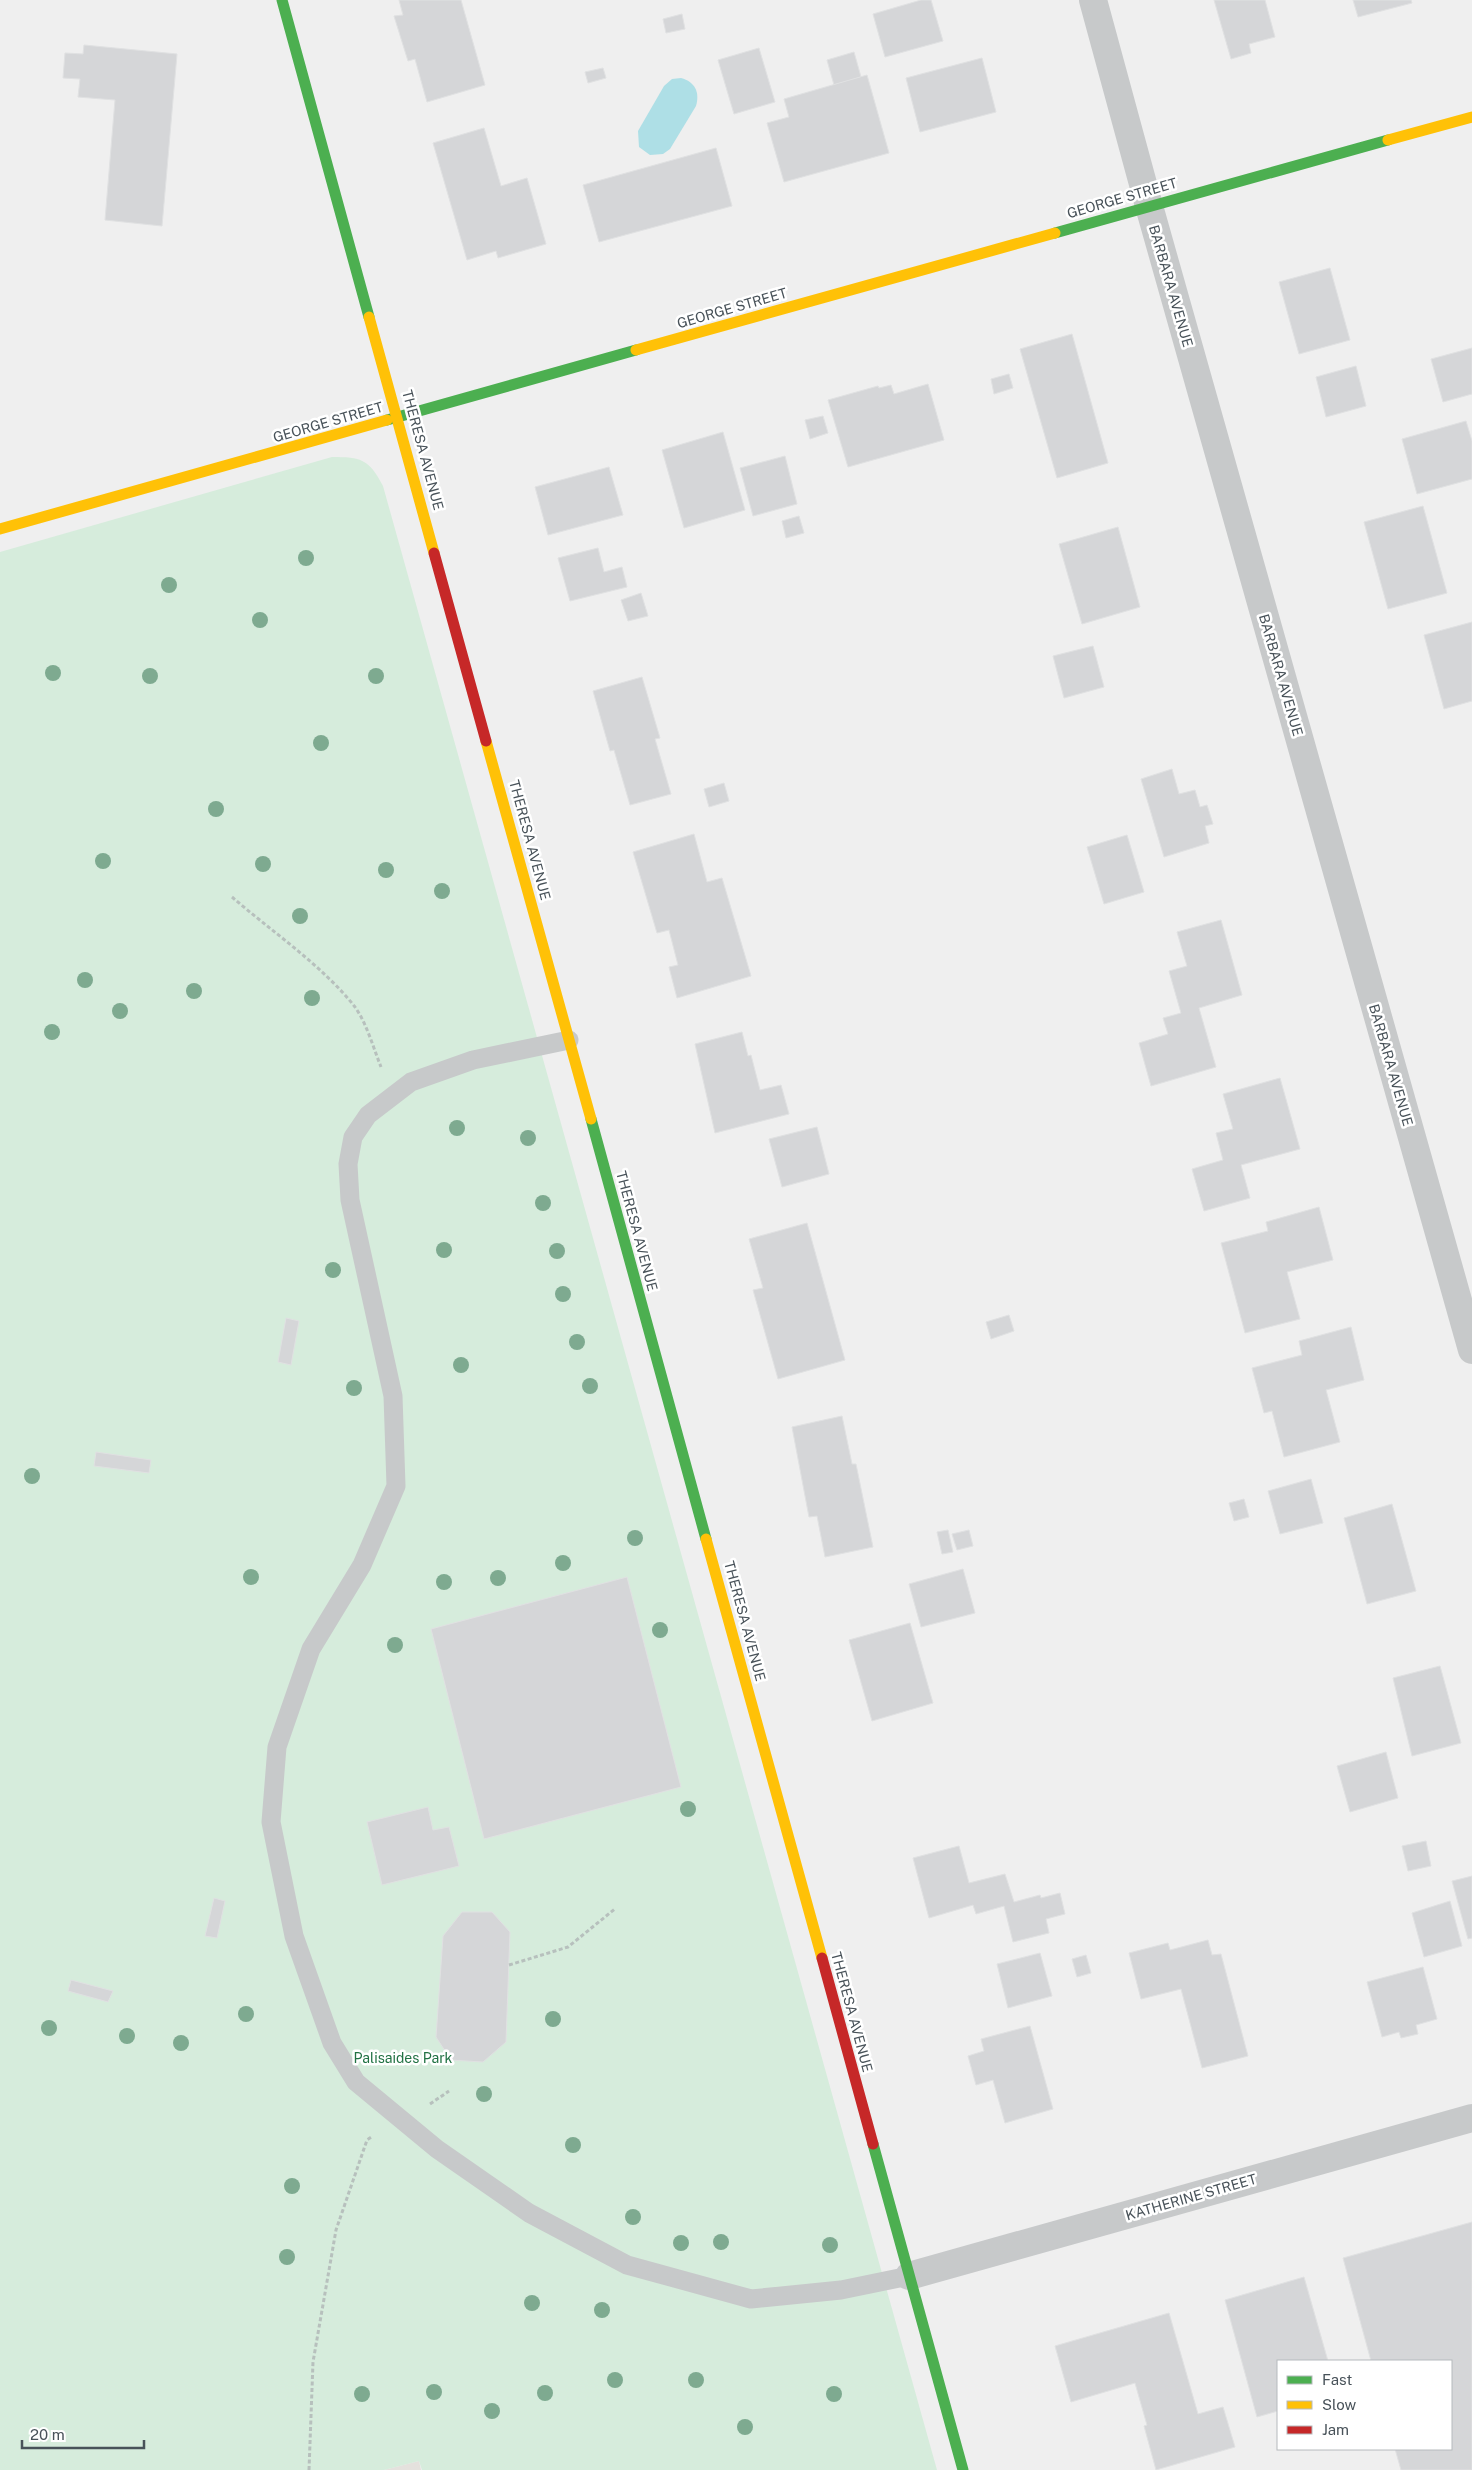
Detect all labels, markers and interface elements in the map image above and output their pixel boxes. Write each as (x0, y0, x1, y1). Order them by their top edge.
street label: GEORGE STREET (1065, 175, 1179, 221)
street label: BARBARA AVENUE (1146, 223, 1196, 349)
street label: GEORGE STREET (675, 285, 789, 331)
street label: THERESA AVENUE (399, 388, 447, 512)
street label: GEORGE STREET (271, 399, 385, 445)
street label: BARBARA AVENUE (1256, 612, 1306, 738)
street label: THERESA AVENUE (506, 778, 554, 902)
street label: BARBARA AVENUE (1366, 1002, 1416, 1128)
street label: THERESA AVENUE (613, 1169, 661, 1293)
street label: THERESA AVENUE (721, 1559, 769, 1683)
street label: THERESA AVENUE (828, 1950, 876, 2074)
park label: Palisaides Park (353, 2050, 453, 2066)
street label: KATHERINE STREET (1124, 2171, 1258, 2223)
legend (1277, 2360, 1452, 2450)
text: Fast (1322, 2371, 1352, 2388)
text: Slow (1322, 2396, 1357, 2413)
scale bar (22, 2418, 145, 2450)
text: Jam (1322, 2421, 1349, 2438)
text: 20 m (30, 2426, 65, 2443)

